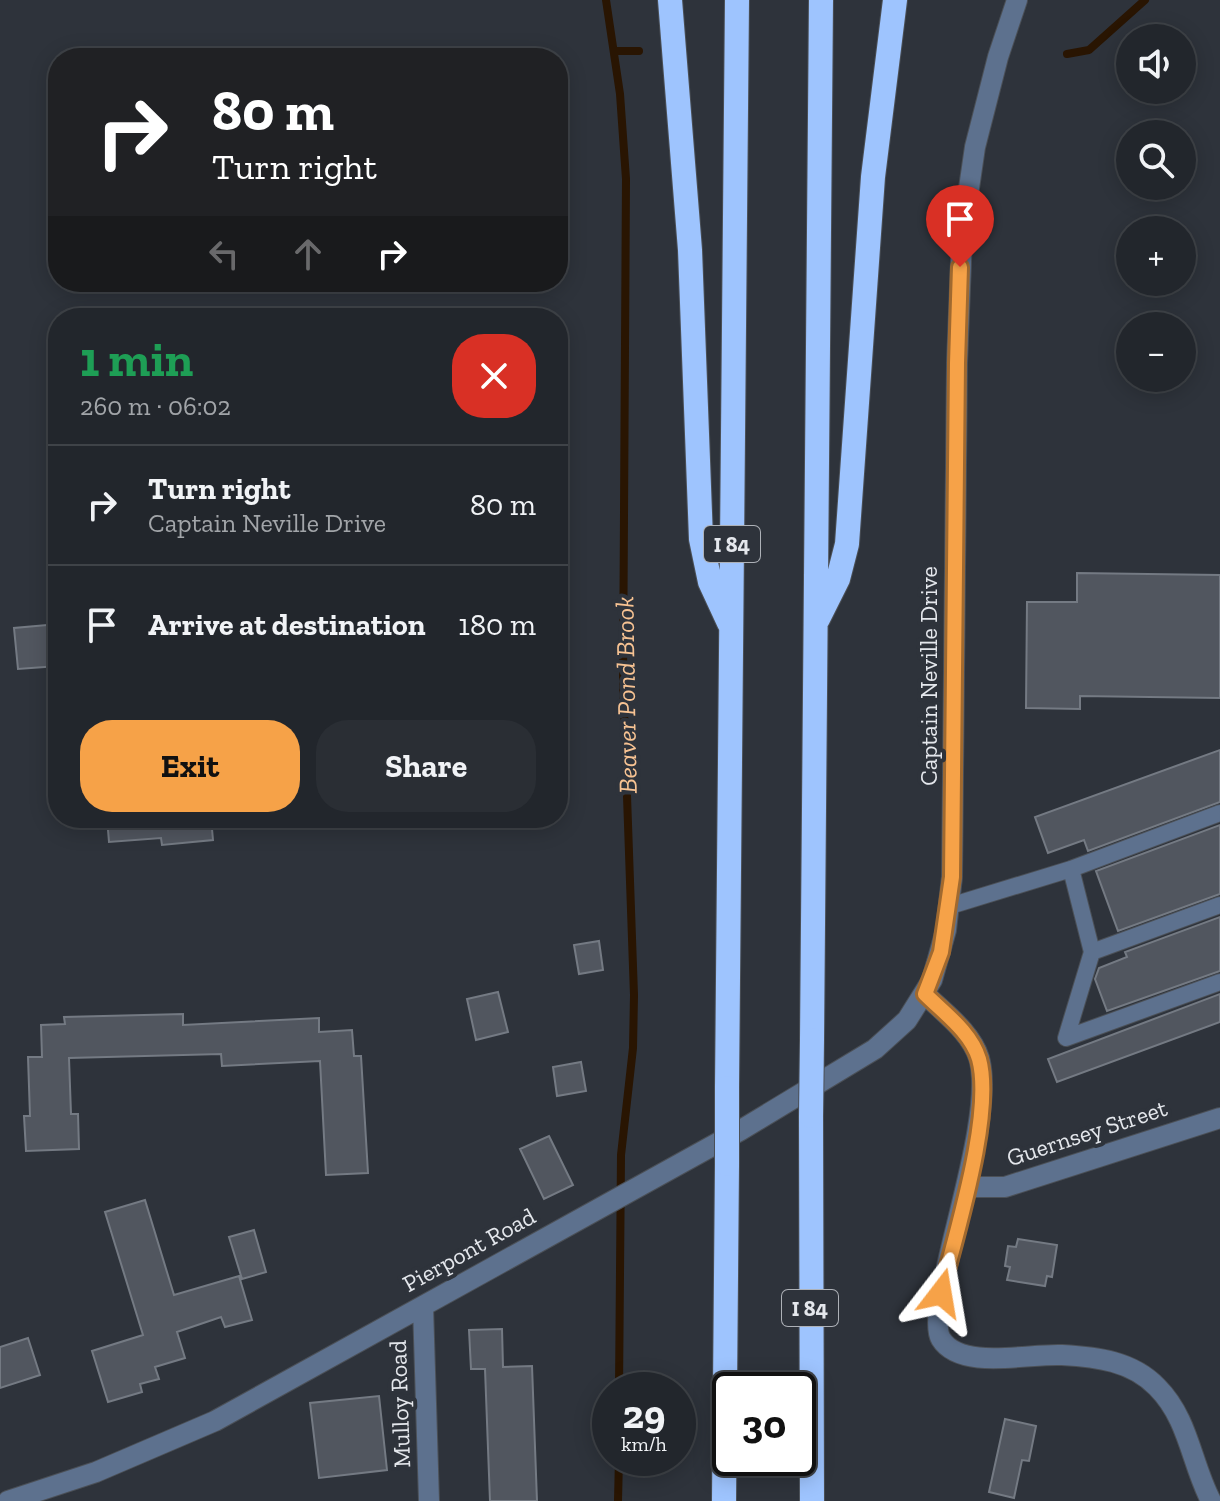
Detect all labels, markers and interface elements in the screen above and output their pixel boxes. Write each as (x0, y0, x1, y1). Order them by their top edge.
map controls (1116, 24, 1196, 392)
button: sound (1116, 24, 1196, 104)
text: 80 m (212, 77, 334, 144)
icon: right (80, 80, 184, 184)
button: search (1116, 120, 1196, 200)
text: Turn right (212, 145, 377, 188)
pin (926, 185, 994, 267)
icon: arrive (938, 197, 982, 241)
button: + (1116, 216, 1196, 296)
icon: left (202, 232, 246, 276)
icon: ahead (286, 232, 330, 276)
icon: right (370, 232, 414, 276)
button: − (1116, 312, 1196, 392)
text: 1 min (80, 331, 193, 388)
button: close (452, 334, 536, 418)
text: 260 m · 06:02 (80, 390, 231, 422)
text: Turn right (148, 471, 290, 507)
icon: right (80, 483, 124, 527)
text: 80 m (470, 487, 536, 523)
text: Captain Neville Drive (148, 507, 386, 539)
road number: I 84 (704, 526, 760, 562)
street label: Captain Neville Drive (914, 566, 943, 786)
water label: Beaver Pond Brook (608, 596, 644, 794)
icon: arrive (80, 603, 124, 647)
text: Arrive at destination (148, 607, 425, 643)
text: 180 m (458, 607, 536, 643)
button: Exit (80, 720, 300, 812)
button: Share (316, 720, 536, 812)
street label: Guernsey Street (1003, 1093, 1171, 1172)
street label: Pierpont Road (397, 1201, 540, 1298)
position arrow (899, 1251, 983, 1335)
road number: I 84 (782, 1290, 838, 1326)
street label: Mulloy Road (383, 1340, 416, 1468)
speed limit sign: 30 (712, 1372, 816, 1476)
text: 29 (623, 1390, 665, 1438)
text: km/h (621, 1432, 667, 1456)

